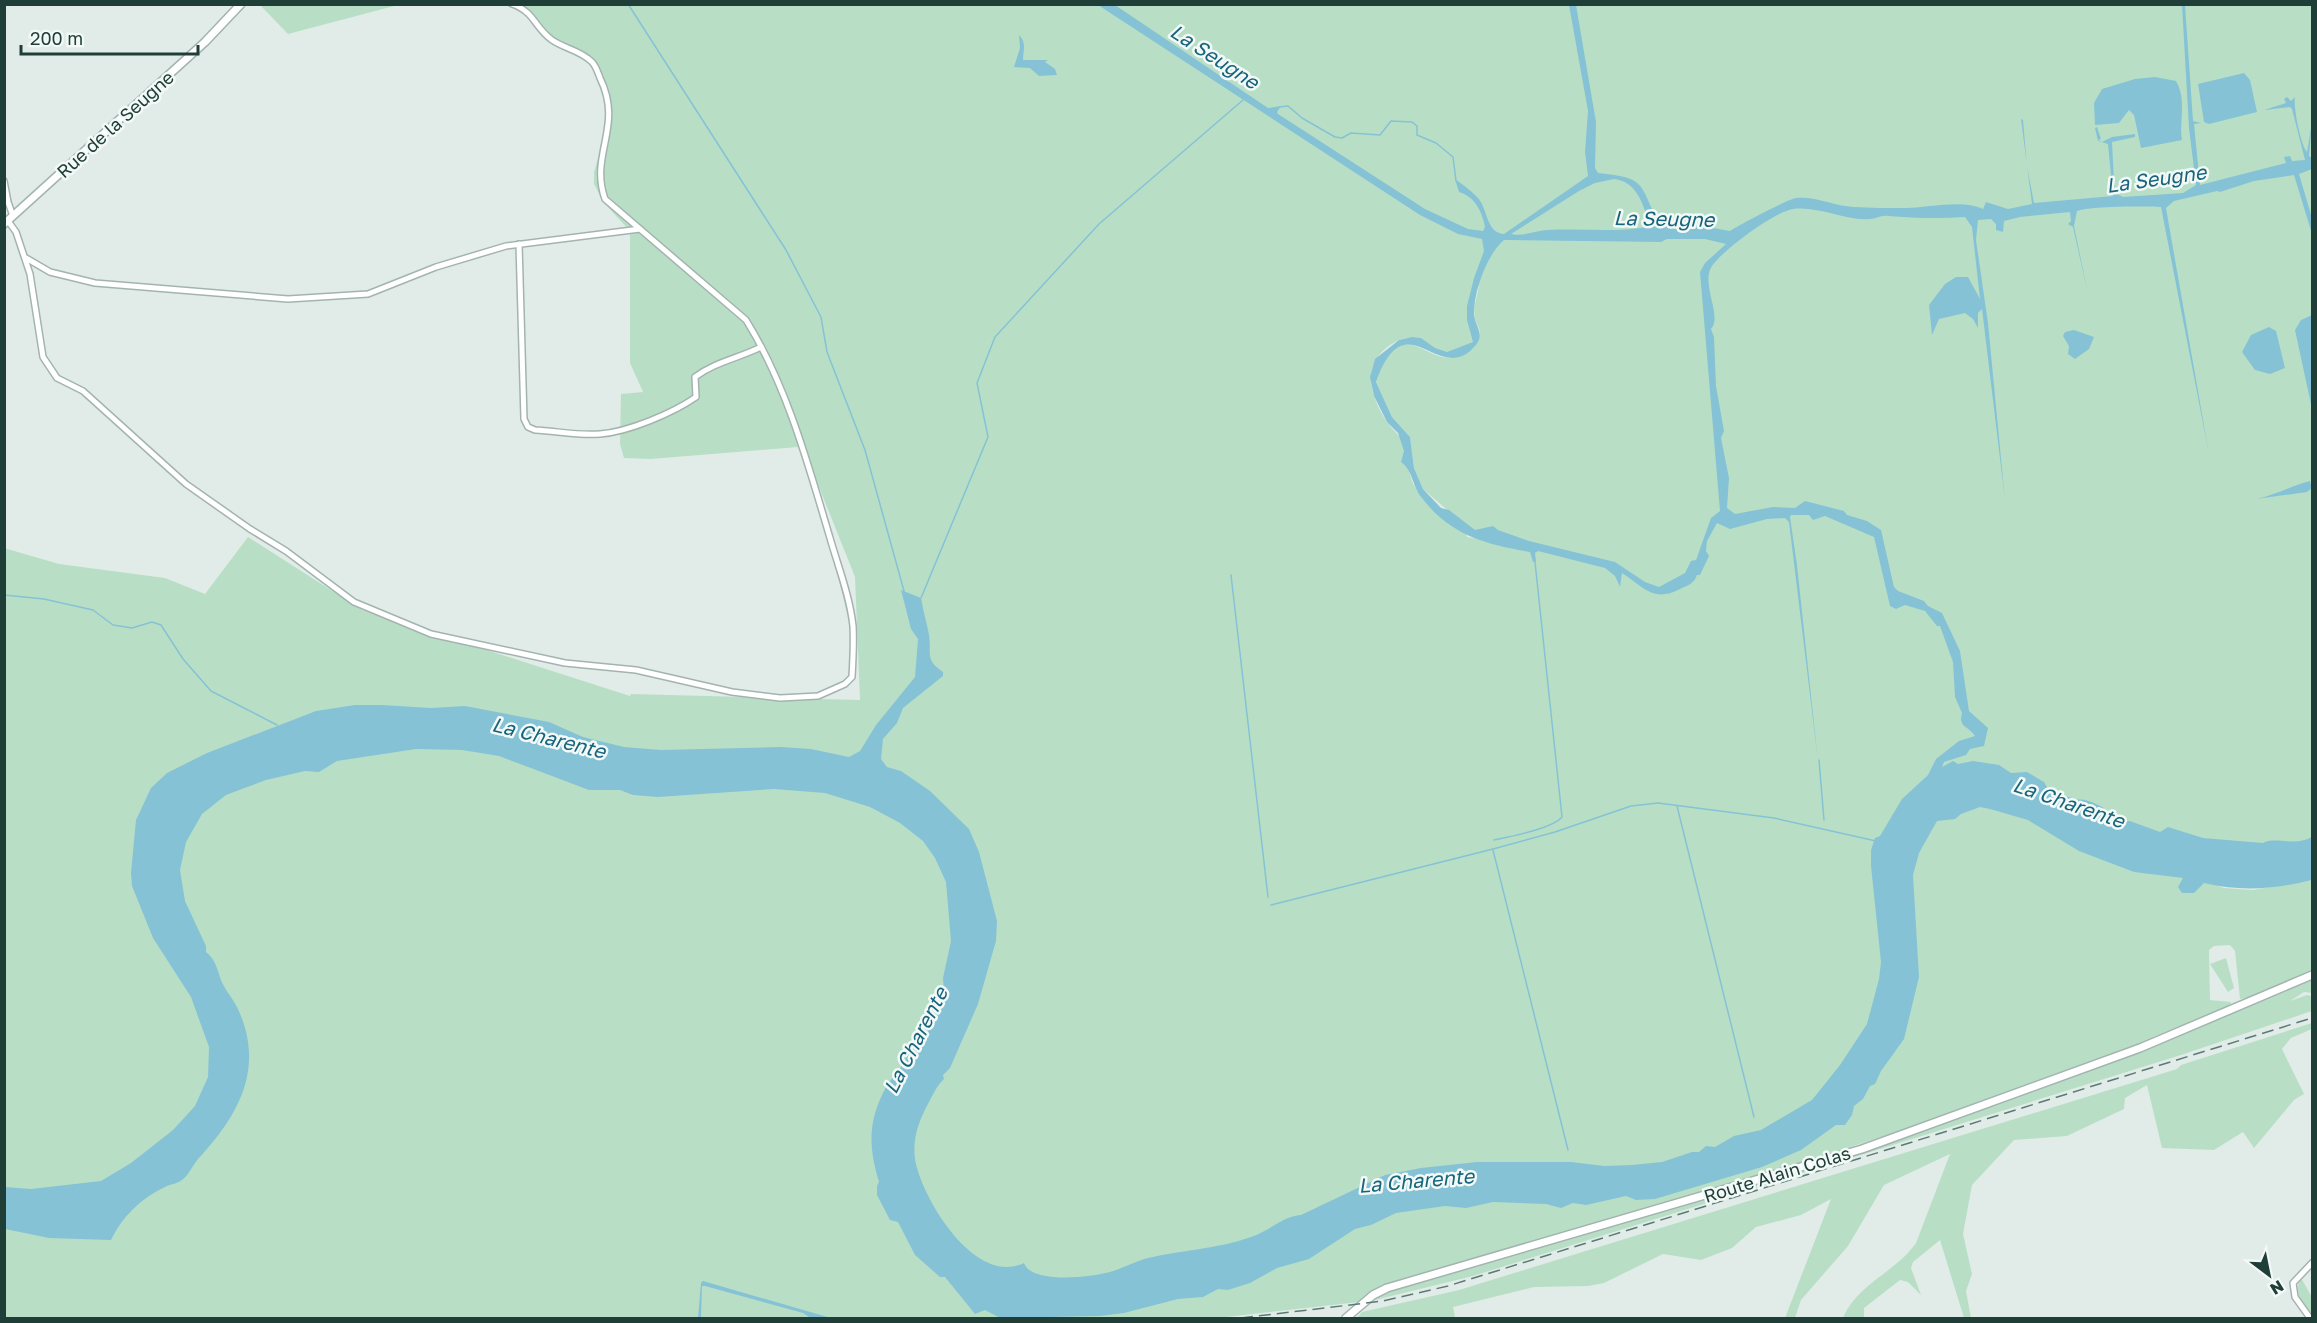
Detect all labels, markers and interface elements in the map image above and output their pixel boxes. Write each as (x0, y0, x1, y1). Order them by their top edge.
scale bar (21, 18, 198, 56)
water label: La Seugne (1166, 19, 1265, 95)
text: 200 m (30, 27, 83, 49)
street label: Rue de la Seugne (52, 66, 178, 182)
water label: La Seugne (2105, 159, 2209, 198)
water label: La Seugne (1613, 205, 1716, 232)
water label: La Charente (490, 711, 610, 763)
water label: La Charente (2010, 772, 2129, 833)
water label: La Charente (878, 982, 953, 1097)
street label: Route Alain Colas (1701, 1141, 1853, 1207)
water label: La Charente (1357, 1163, 1476, 1197)
north arrow (2239, 1245, 2299, 1305)
text: N (2266, 1276, 2287, 1299)

